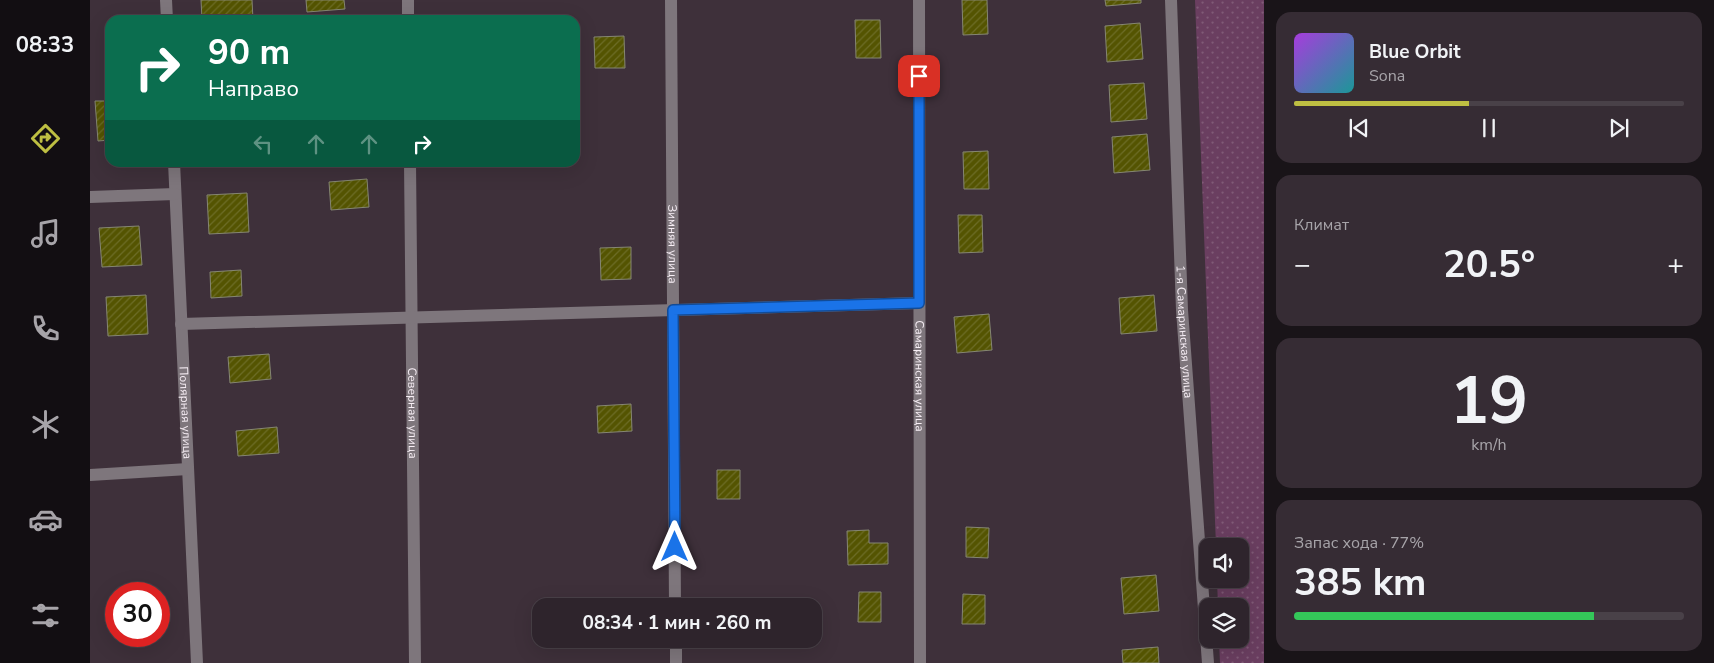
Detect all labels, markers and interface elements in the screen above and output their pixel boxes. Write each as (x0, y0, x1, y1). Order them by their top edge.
text: 90 m (208, 29, 290, 76)
text: 08:33 (16, 30, 74, 60)
icon: right (125, 35, 190, 100)
text: Blue Orbit (1369, 39, 1460, 65)
pin (898, 55, 940, 97)
icon: arrive (905, 62, 933, 90)
text: Sona (1369, 65, 1405, 87)
text: Направо (208, 74, 299, 104)
icon: previous (1345, 114, 1373, 142)
icon: pause (1475, 114, 1503, 142)
icon: next (1605, 114, 1633, 142)
icon: directions (28, 121, 63, 156)
icon: left (249, 130, 277, 158)
icon: ahead (302, 130, 330, 158)
icon: ahead (355, 130, 383, 158)
icon: right (408, 130, 436, 158)
street label: Зимняя улица (664, 204, 681, 284)
text: Климат (1294, 214, 1349, 236)
icon: music (28, 216, 63, 251)
text: 20.5° (1443, 239, 1535, 290)
text: − (1294, 246, 1311, 284)
text: + (1667, 246, 1684, 284)
street label: 1-я Самаринская улица (1172, 265, 1196, 399)
icon: phone (28, 311, 63, 346)
street label: Самаринская улица (911, 320, 928, 432)
text: 19 (1450, 357, 1528, 446)
street label: Полярная улица (175, 366, 196, 459)
street label: Северная улица (404, 367, 421, 459)
icon: climate (28, 407, 63, 442)
text: km/h (1471, 434, 1507, 456)
icon: car (28, 502, 63, 537)
position arrow (648, 520, 700, 572)
text: Запас хода · 77% (1294, 532, 1424, 554)
map controls (1199, 538, 1249, 648)
button: sound (1199, 538, 1249, 588)
text: 385 km (1294, 557, 1426, 608)
speed limit sign: 30 (105, 582, 170, 647)
icon: filters (28, 598, 63, 633)
button: layers (1199, 598, 1249, 648)
text: 08:34 · 1 мин · 260 m (583, 610, 771, 636)

